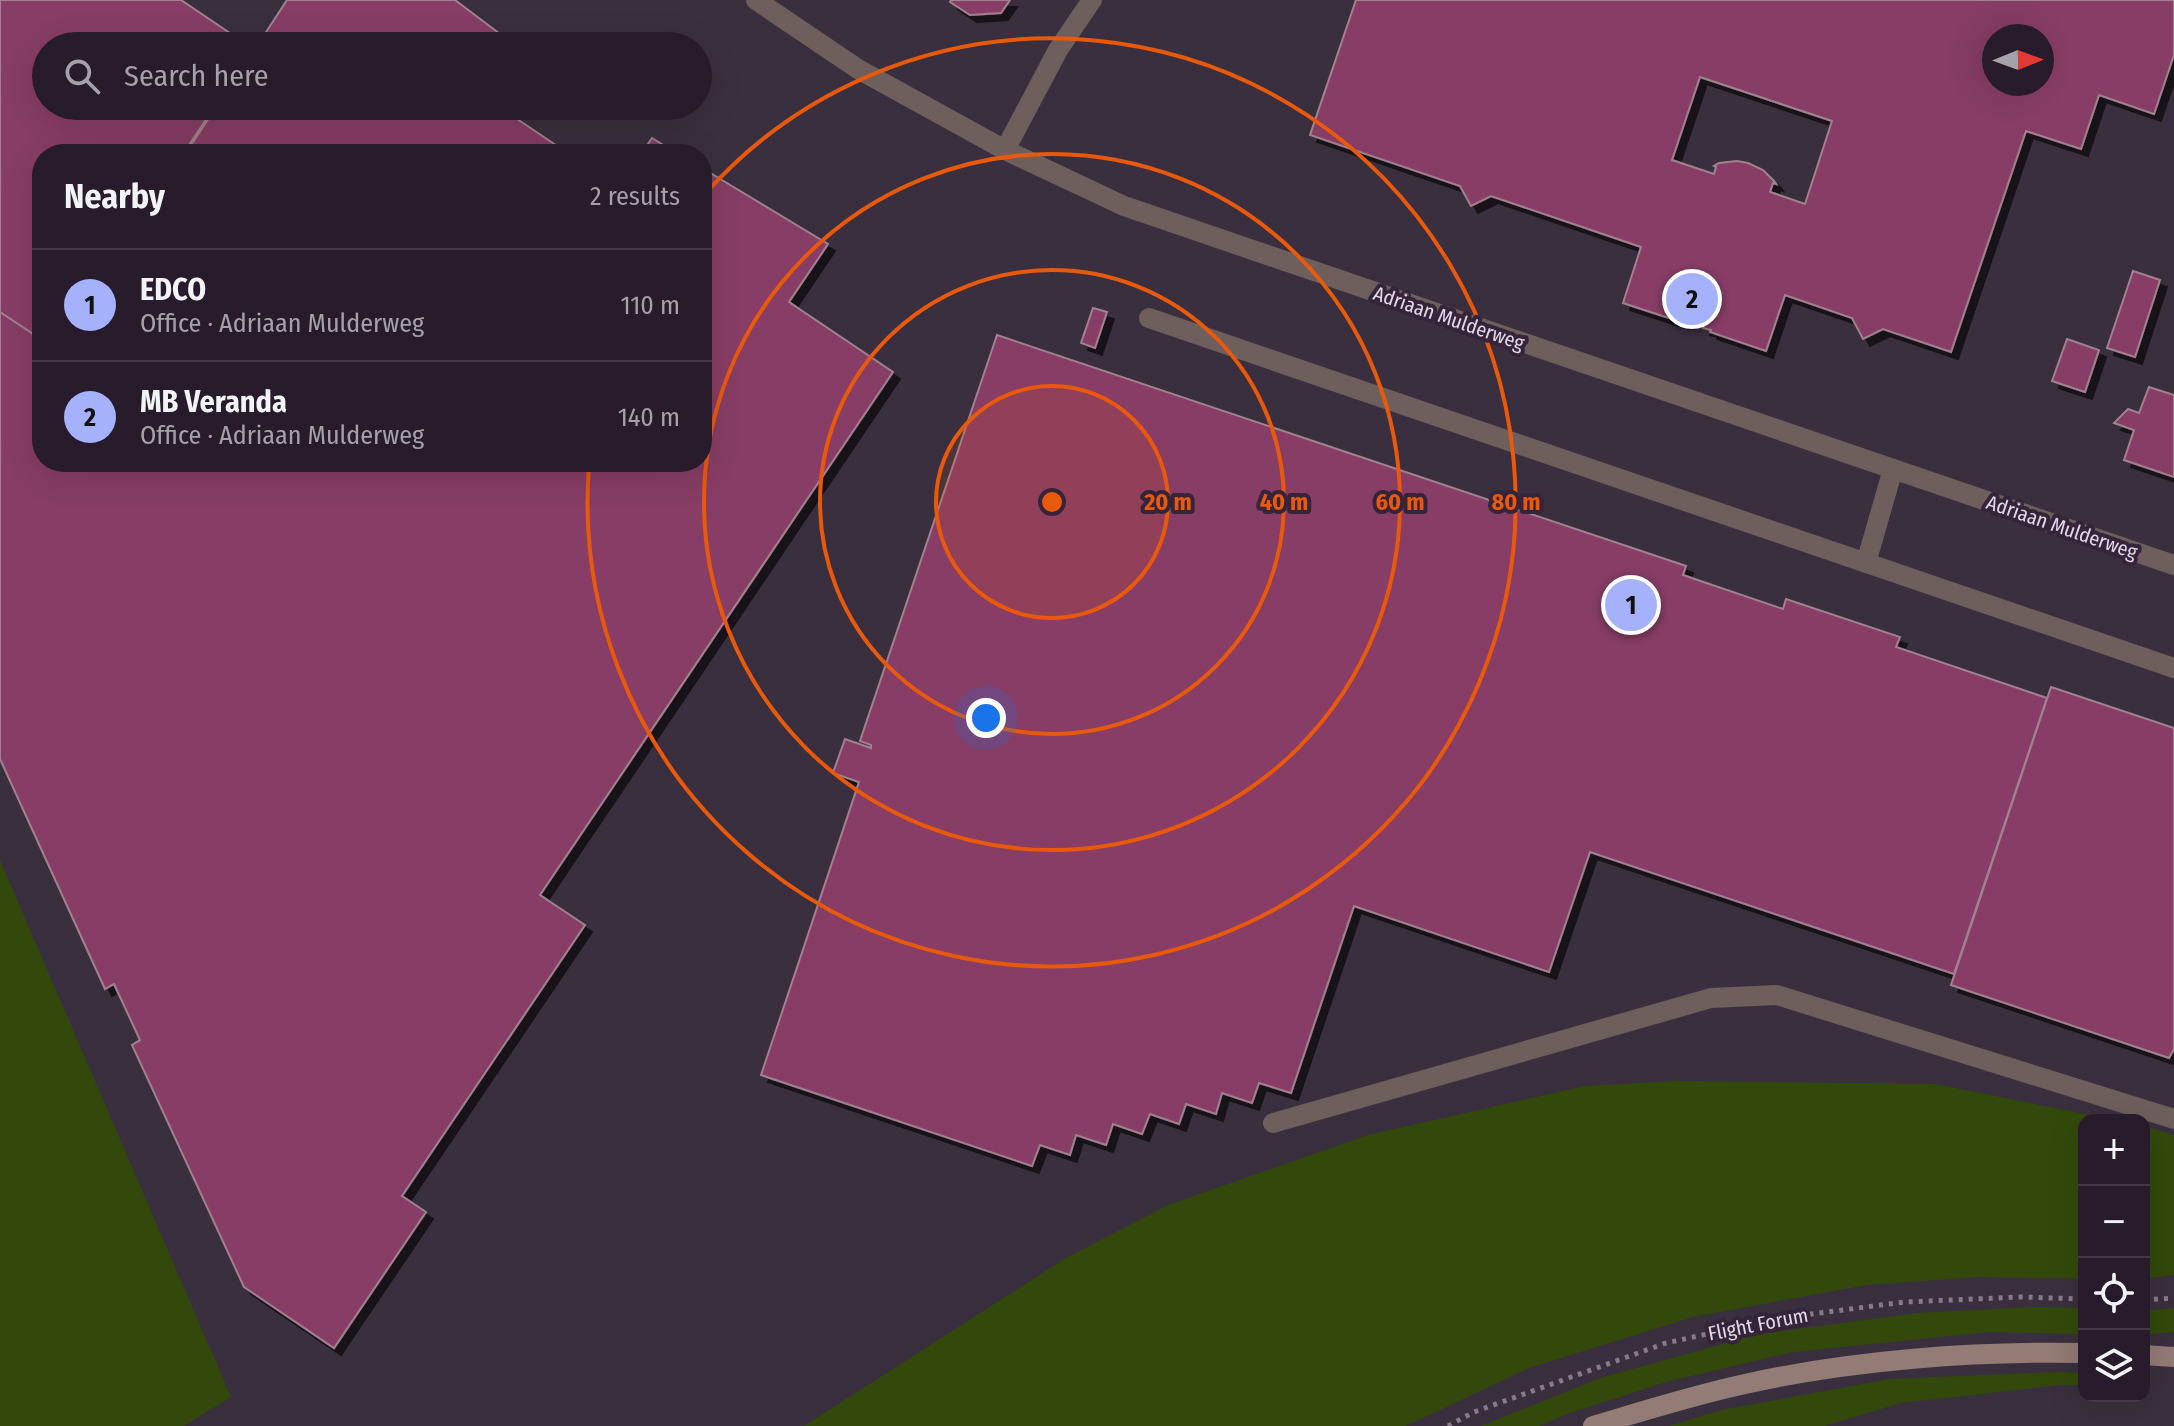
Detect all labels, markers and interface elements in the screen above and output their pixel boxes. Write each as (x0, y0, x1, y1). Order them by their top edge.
north arrow (1982, 24, 2054, 96)
search box (32, 32, 712, 120)
icon: search (60, 54, 104, 98)
text: Search here (124, 58, 269, 94)
text: Nearby (64, 176, 165, 217)
text: 2 results (590, 181, 680, 212)
pin: 2 (1666, 269, 1718, 329)
text: EDCO (140, 272, 206, 308)
street label: Adriaan Mulderweg (1370, 281, 1528, 355)
text: 1 (85, 290, 96, 321)
text: 110 m (620, 290, 680, 321)
text: Office · Adriaan Mulderweg (140, 308, 424, 339)
text: MB Veranda (140, 384, 287, 420)
text: 2 (84, 402, 96, 433)
text: 140 m (618, 402, 680, 433)
text: Office · Adriaan Mulderweg (140, 420, 424, 451)
centre of rings (1038, 488, 1066, 516)
text: 20 m (1143, 488, 1192, 516)
text: 40 m (1260, 488, 1308, 516)
text: 60 m (1376, 488, 1424, 516)
text: 80 m (1491, 488, 1541, 516)
street label: Adriaan Mulderweg (1983, 490, 2141, 564)
pin: 1 (1605, 575, 1657, 635)
your location (966, 698, 1006, 738)
map controls (2078, 1114, 2150, 1402)
button: + (2078, 1114, 2150, 1186)
button: − (2078, 1186, 2150, 1258)
button: locate (2078, 1258, 2150, 1330)
street label: Flight Forum (1706, 1303, 1810, 1345)
button: layers (2078, 1330, 2150, 1402)

